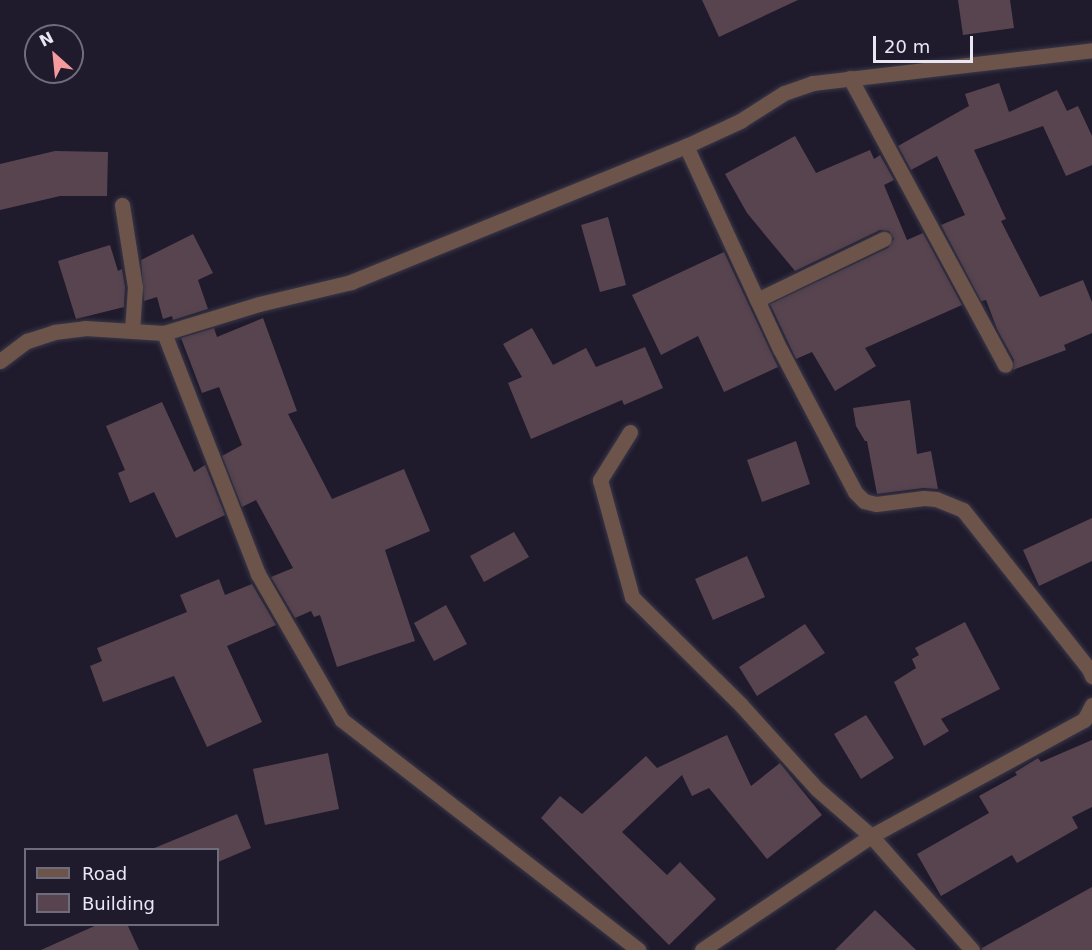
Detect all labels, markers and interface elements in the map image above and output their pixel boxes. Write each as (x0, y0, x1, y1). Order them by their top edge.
north arrow (24, 24, 84, 84)
scale bar (876, 24, 976, 62)
text: N (36, 28, 57, 51)
text: 20 m (884, 36, 930, 57)
legend (24, 848, 219, 926)
text: Road (82, 863, 127, 884)
text: Building (82, 893, 155, 914)

